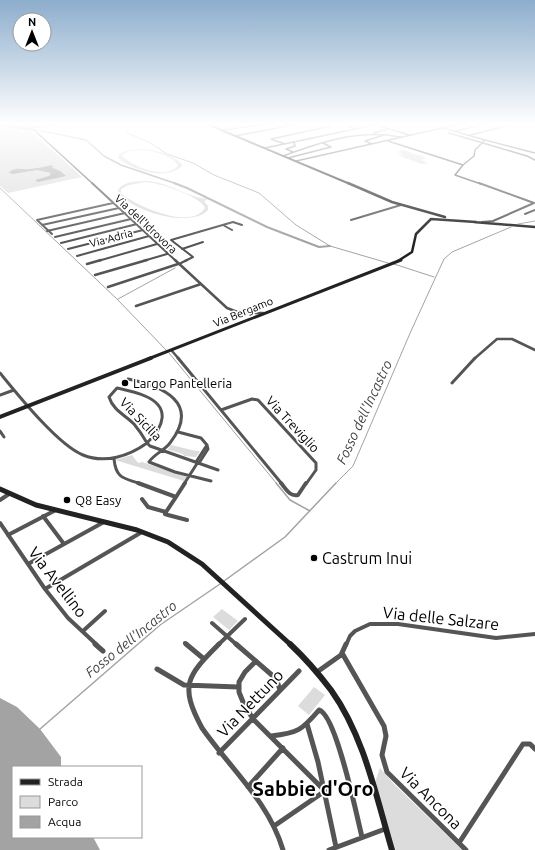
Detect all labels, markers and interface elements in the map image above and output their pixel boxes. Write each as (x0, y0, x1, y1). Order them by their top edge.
north arrow (12, 12, 52, 52)
text: N (28, 16, 36, 28)
street label: Via dell'Idrovora (112, 192, 180, 256)
street label: Via Adria (88, 226, 134, 250)
street label: Via Bergamo (211, 295, 275, 329)
water label: Fosso dell'Incastro (333, 357, 395, 466)
place label: Largo Pantelleria (133, 376, 232, 390)
marker: Largo Pantelleria (120, 378, 130, 388)
street label: Via Treviglio (263, 393, 323, 455)
street label: Via Sicilia (117, 395, 165, 443)
place label: Q8 Easy (75, 493, 121, 508)
marker: Q8 Easy (62, 495, 72, 505)
street label: Via Avellino (25, 543, 91, 621)
place label: Castrum Inui (322, 549, 412, 567)
marker: Castrum Inui (309, 553, 319, 563)
water label: Fosso dell'Incastro (82, 597, 180, 681)
street label: Via delle Salzare (382, 603, 500, 633)
street label: Via Nettuno (213, 665, 287, 741)
street label: Via Ancona (396, 763, 466, 833)
legend (12, 766, 142, 838)
text: Strada (48, 775, 83, 788)
district label: Sabbie d'Oro (253, 777, 373, 800)
text: Parco (48, 795, 78, 808)
text: Acqua (48, 815, 81, 828)

